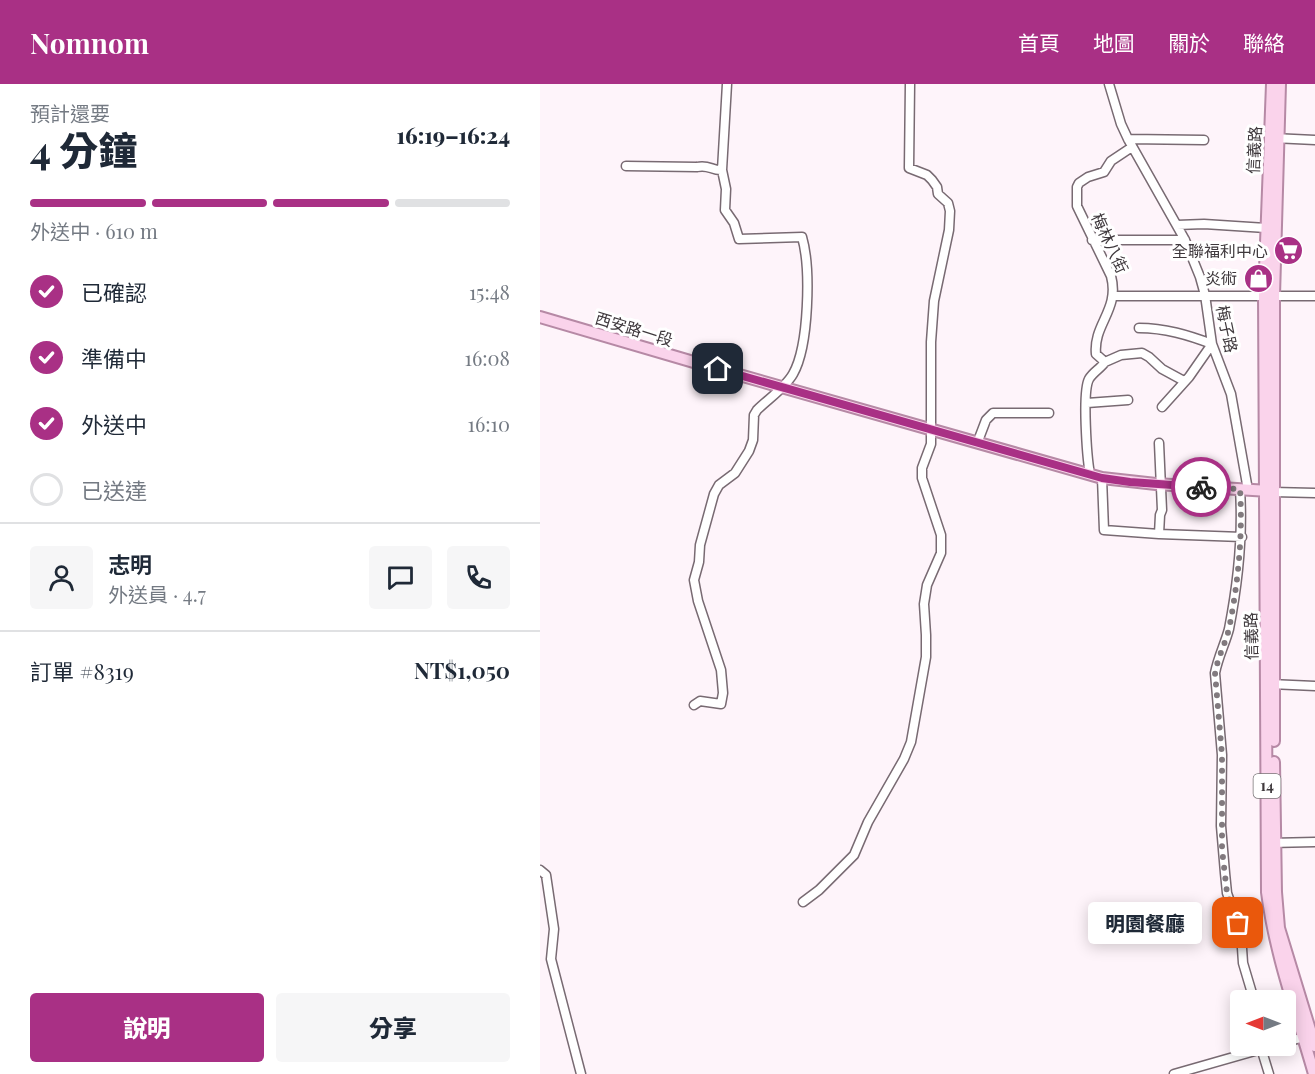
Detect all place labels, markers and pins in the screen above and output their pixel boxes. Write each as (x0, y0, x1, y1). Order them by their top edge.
supermarket icon: 全聯福利中心 (1273, 235, 1305, 267)
place label: 全聯福利中心 (1172, 240, 1268, 261)
shop icon: 炎術 (1242, 262, 1274, 294)
place label: 炎術 (1205, 267, 1237, 288)
pin (692, 343, 743, 394)
pin (1212, 897, 1263, 948)
callout: 明園餐廳 (1088, 902, 1202, 944)

